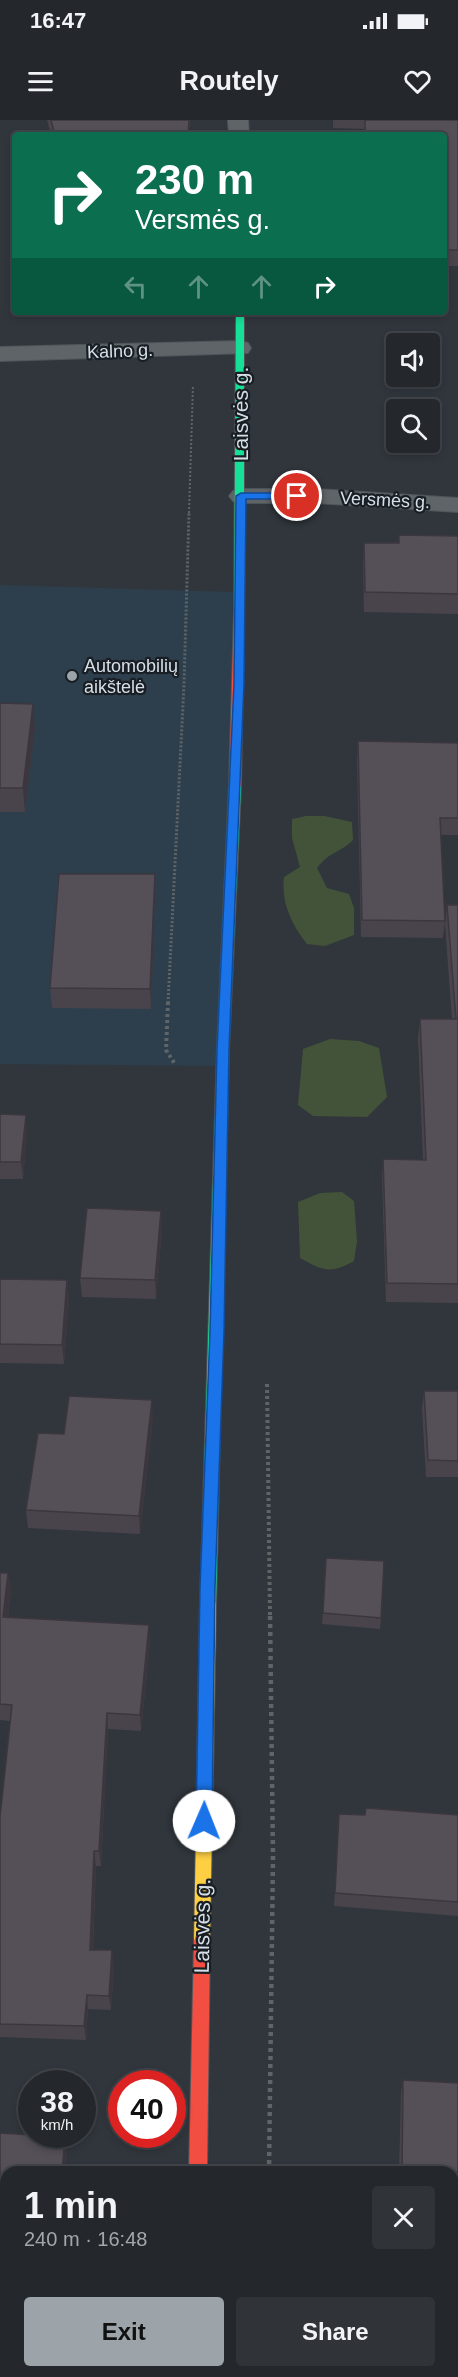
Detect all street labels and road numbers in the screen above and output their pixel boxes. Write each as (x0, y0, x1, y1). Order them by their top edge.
street label: Kalno g. (87, 340, 153, 362)
street label: Laisvės g. (229, 367, 252, 461)
street label: Versmės g. (340, 488, 430, 512)
street label: Laisvės g. (190, 1879, 214, 1973)

